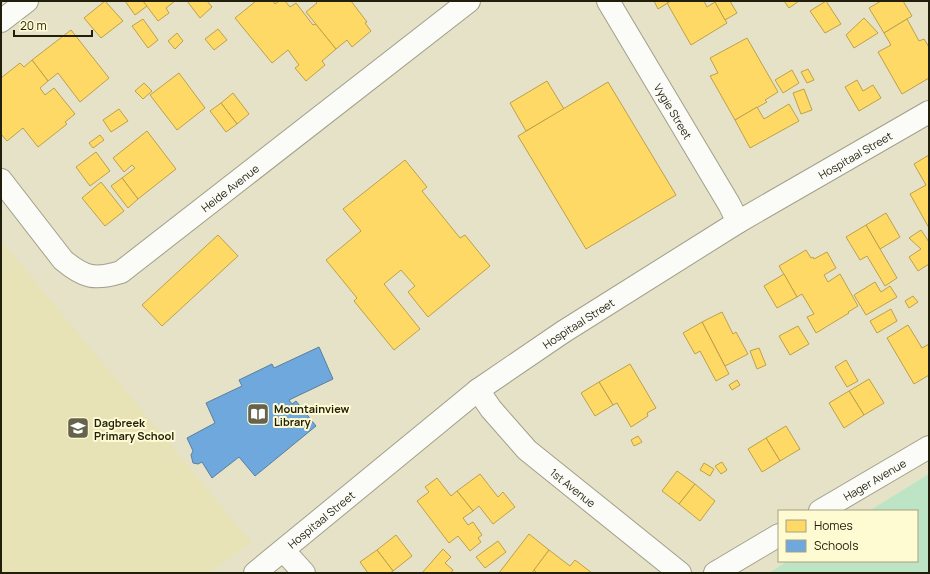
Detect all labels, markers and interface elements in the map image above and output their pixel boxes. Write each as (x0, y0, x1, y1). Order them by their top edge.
scale bar (14, 12, 92, 38)
text: 20 m (20, 17, 47, 34)
street label: Vygie Street (651, 80, 696, 142)
street label: Hospitaal Street (815, 128, 894, 182)
street label: Heide Avenue (198, 160, 262, 215)
street label: Hospitaal Street (539, 294, 617, 352)
library icon: Mountainview Library (245, 401, 271, 427)
place label: Mountainview Library (274, 401, 350, 429)
school or university icon: Dagbreek Primary School (65, 415, 91, 441)
place label: Dagbreek Primary School (94, 415, 174, 443)
street label: Hager Avenue (840, 455, 909, 503)
street label: 1st Avenue (547, 464, 600, 510)
street label: Hospitaal Street (284, 487, 357, 551)
legend (778, 510, 918, 562)
text: Homes (814, 517, 853, 534)
text: Schools (814, 537, 858, 554)

